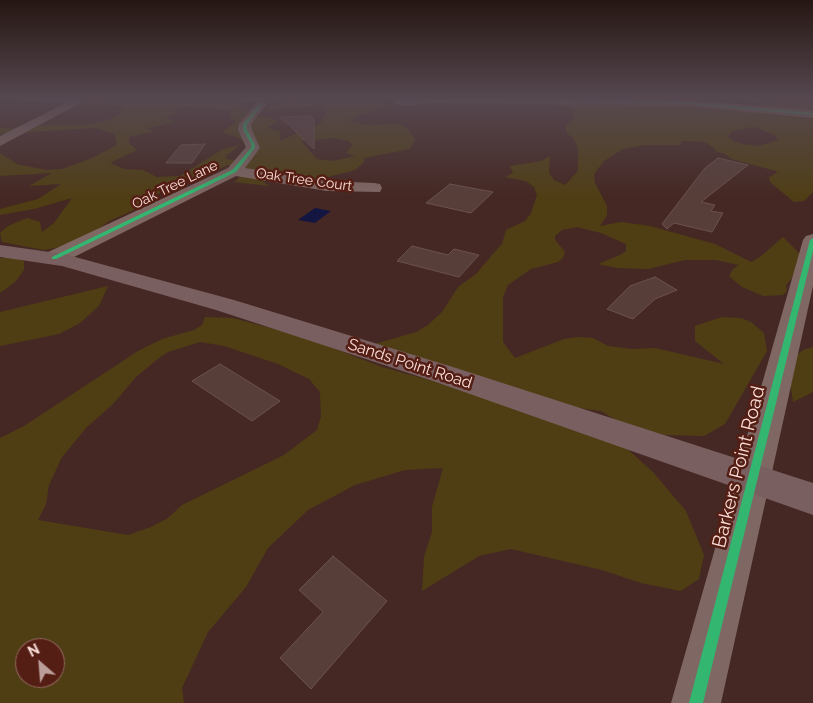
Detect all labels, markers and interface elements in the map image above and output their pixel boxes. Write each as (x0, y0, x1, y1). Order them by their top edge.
street label: Oak Tree Lane (129, 157, 221, 213)
street label: Oak Tree Court (255, 165, 353, 195)
street label: Sands Point Road (346, 335, 474, 393)
street label: Barkers Point Road (708, 384, 770, 550)
north arrow (15, 638, 65, 688)
text: N (25, 641, 42, 660)

